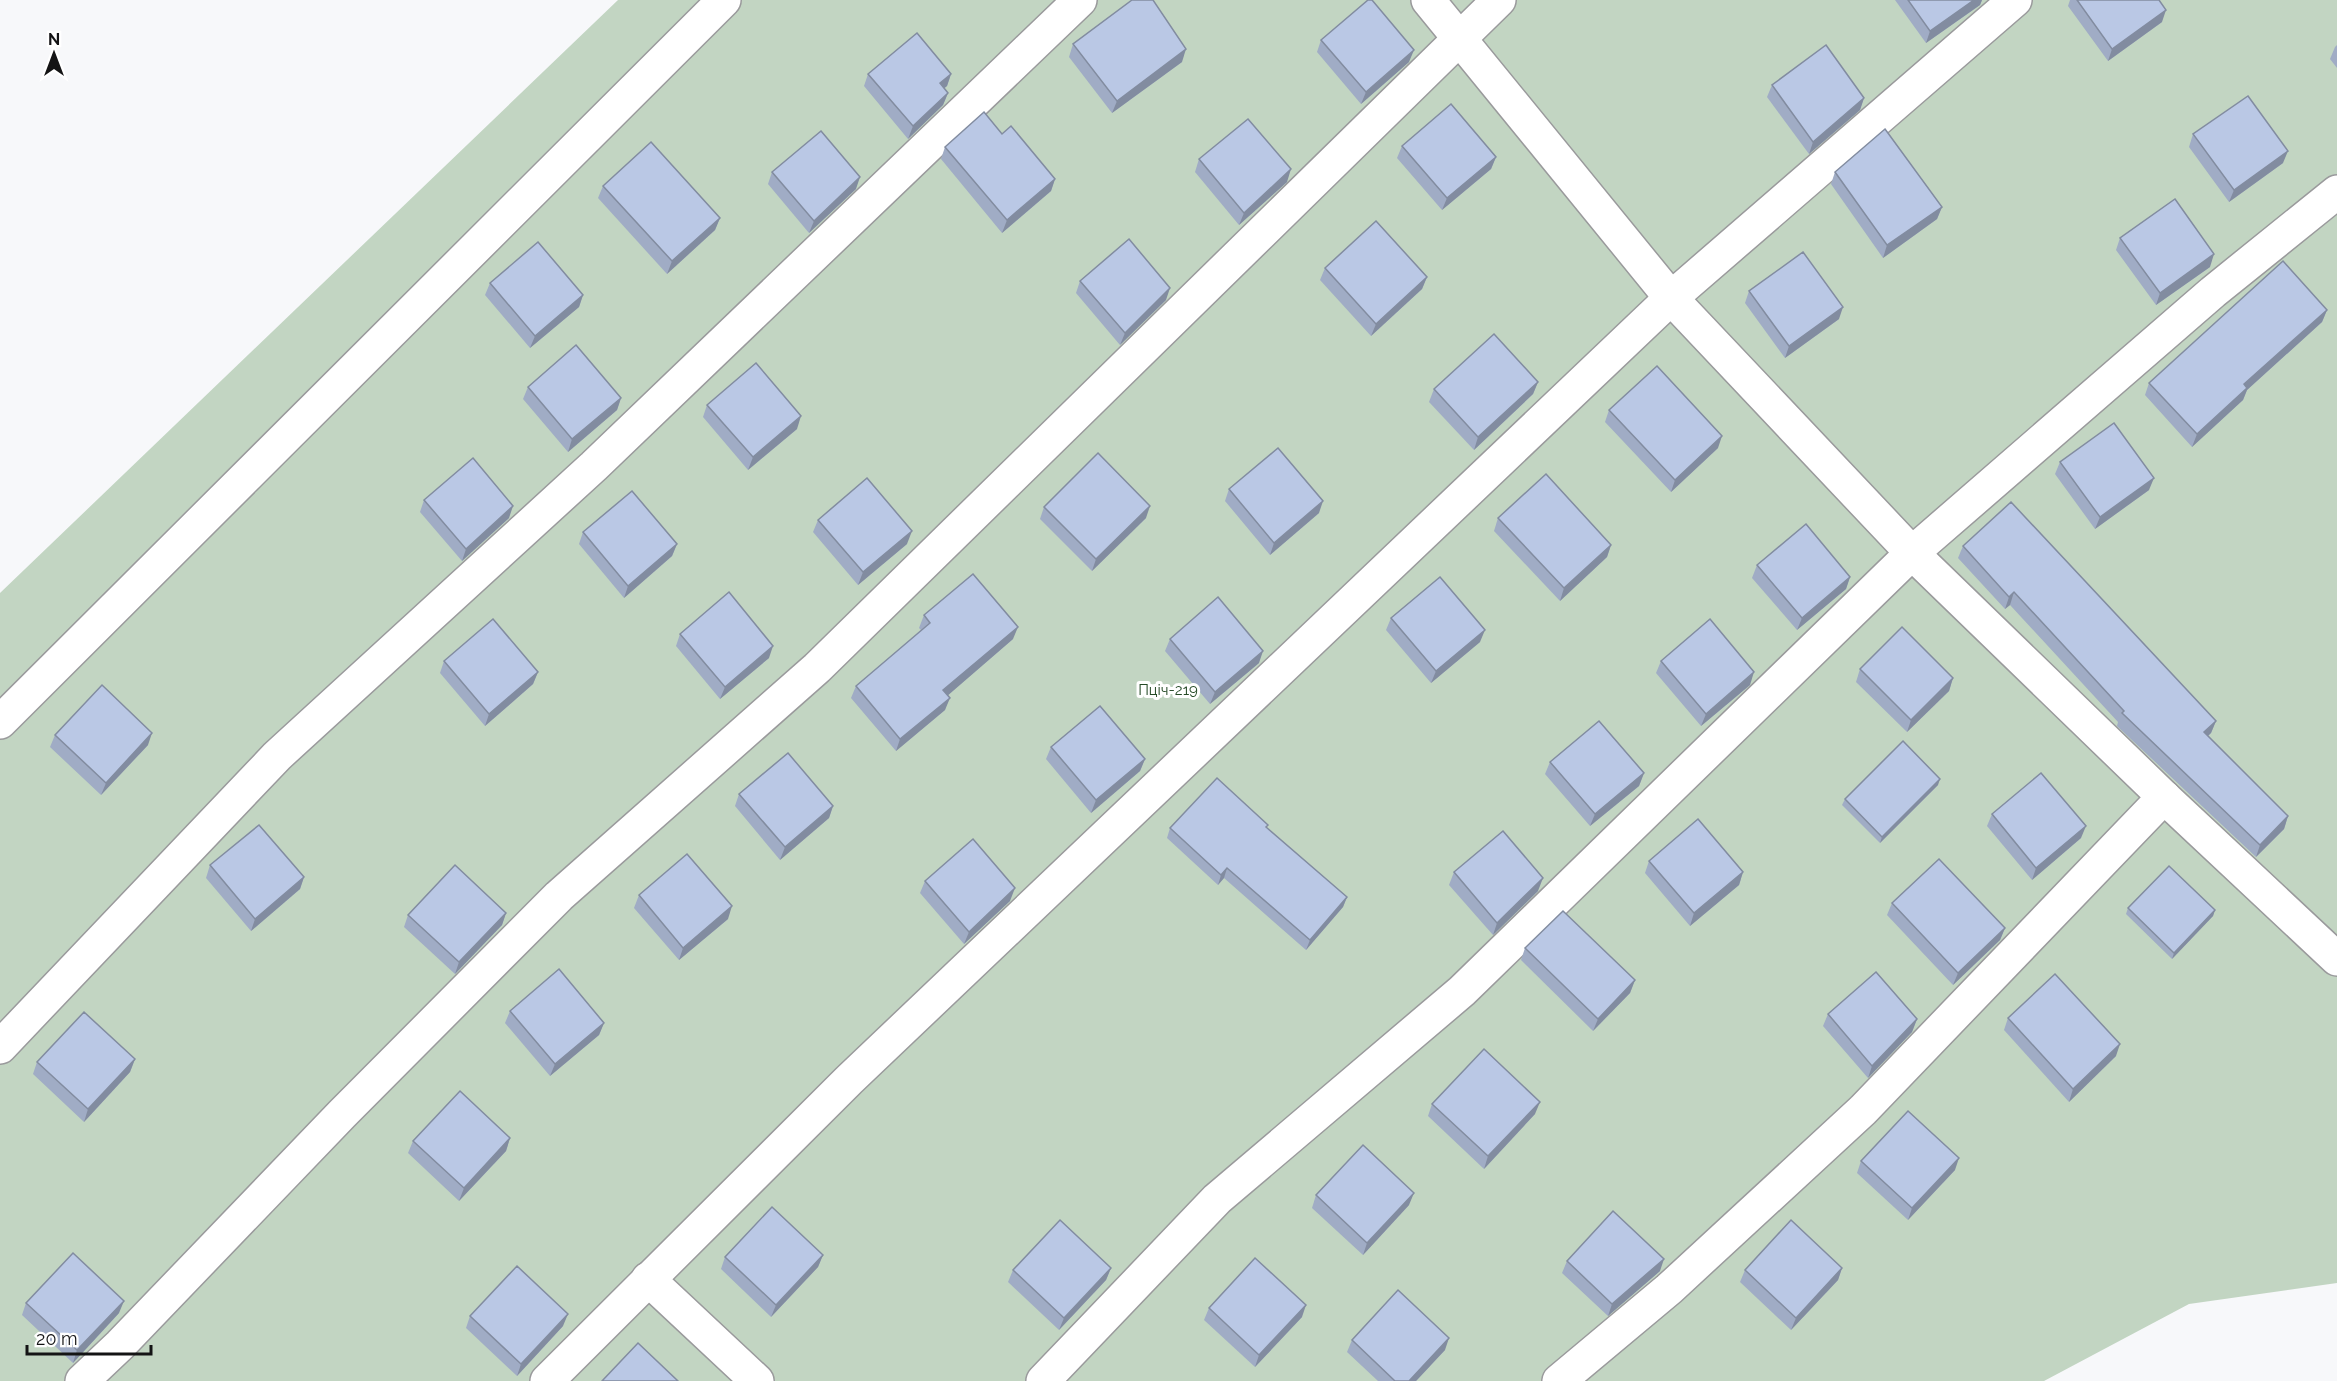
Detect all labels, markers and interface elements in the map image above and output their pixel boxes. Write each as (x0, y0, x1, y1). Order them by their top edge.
north arrow (24, 24, 84, 84)
text: N (48, 30, 60, 49)
park label: Пціч-219 (1138, 681, 1198, 699)
scale bar (27, 1318, 152, 1356)
text: 20 m (36, 1328, 78, 1349)

